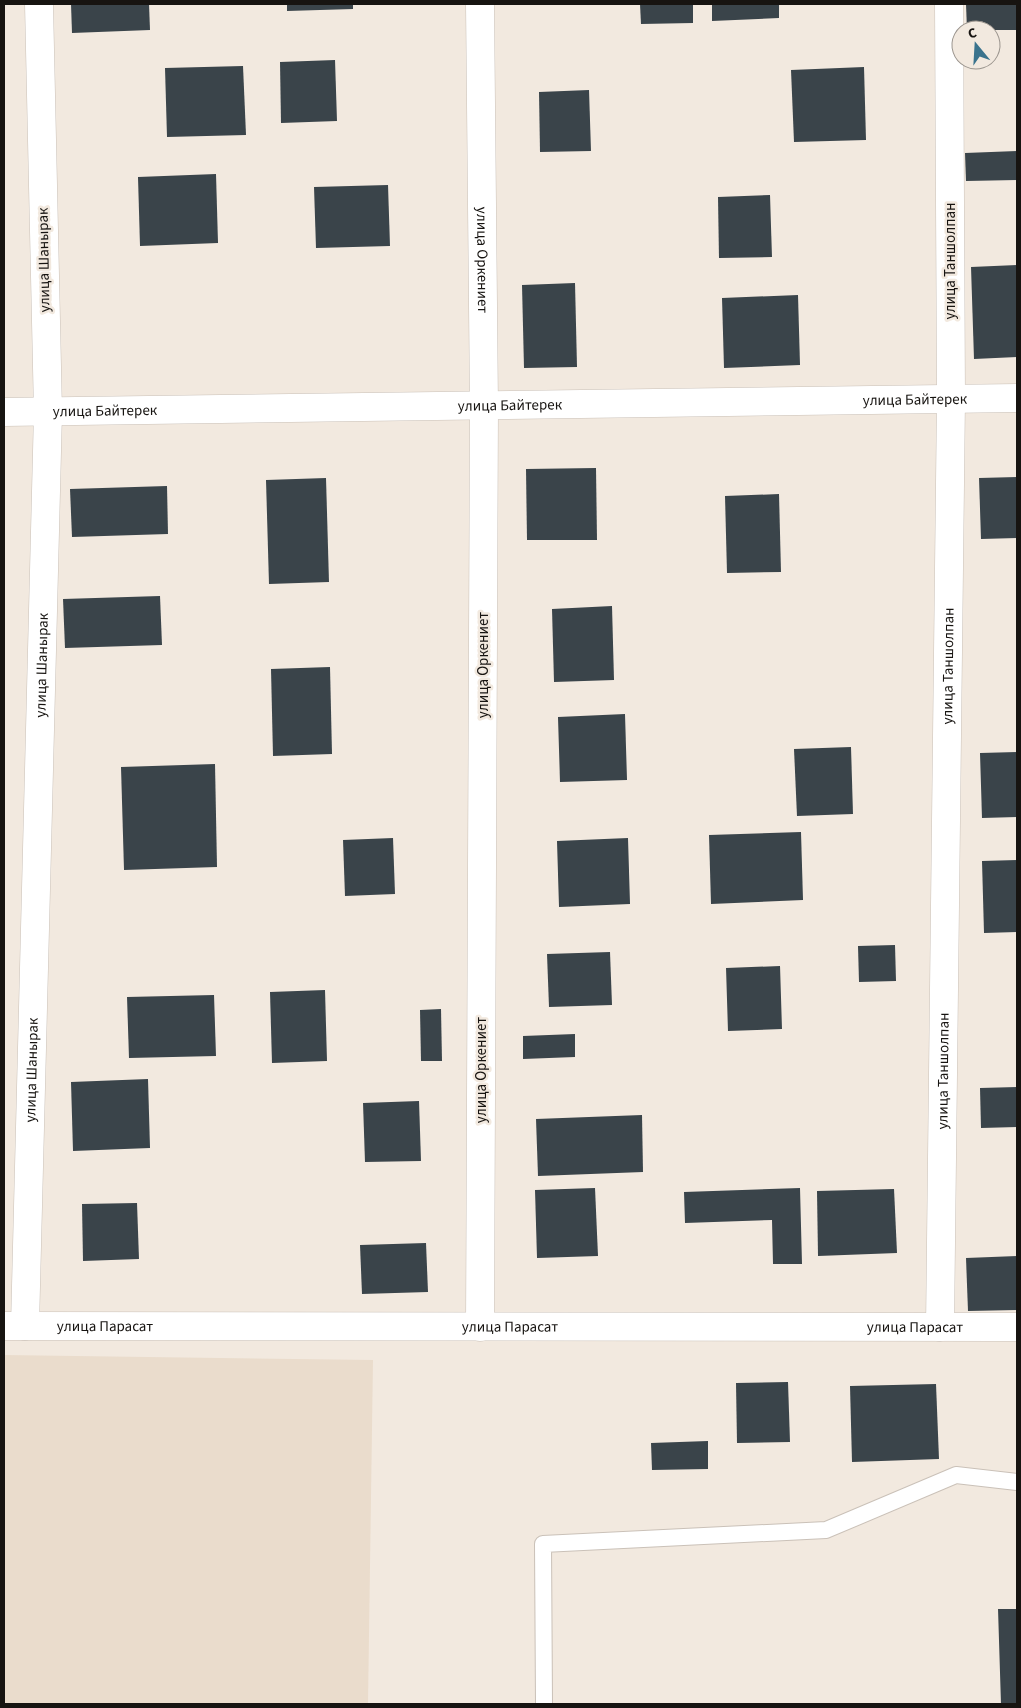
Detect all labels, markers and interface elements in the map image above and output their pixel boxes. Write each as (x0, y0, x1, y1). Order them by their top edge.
north arrow (951, 20, 1001, 70)
text: С (965, 23, 979, 44)
street label: улица Таншолпан (940, 203, 961, 319)
street label: улица Шанырак (33, 207, 55, 313)
street label: улица Оркениет (472, 207, 494, 313)
street label: улица Байтерек (863, 388, 968, 411)
street label: улица Байтерек (458, 394, 563, 416)
street label: улица Байтерек (53, 399, 158, 422)
street label: улица Таншолпан (937, 607, 959, 725)
street label: улица Шанырак (30, 612, 53, 718)
street label: улица Оркениет (473, 612, 494, 718)
street label: улица Таншолпан (932, 1012, 954, 1130)
street label: улица Шанырак (20, 1017, 43, 1123)
street label: улица Оркениет (471, 1017, 492, 1123)
street label: улица Парасат (57, 1316, 153, 1337)
street label: улица Парасат (462, 1316, 558, 1337)
street label: улица Парасат (867, 1316, 963, 1337)

